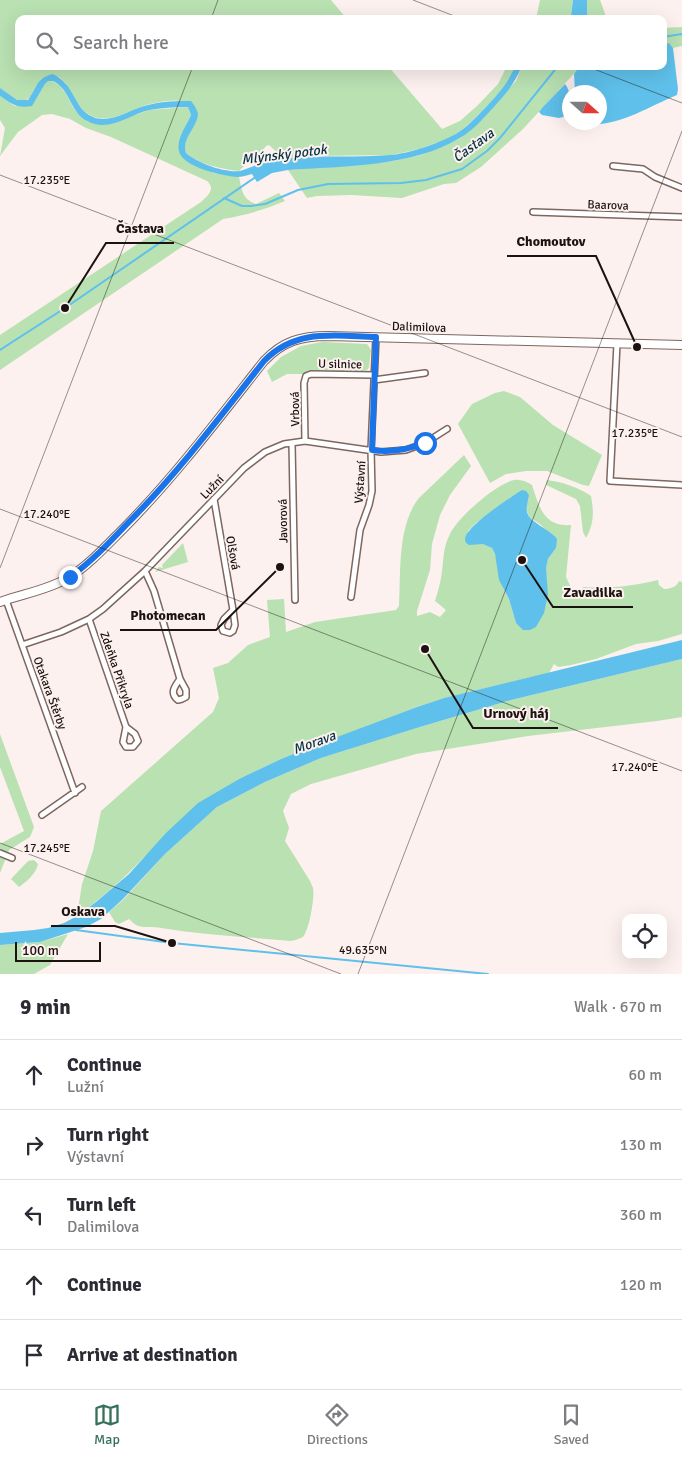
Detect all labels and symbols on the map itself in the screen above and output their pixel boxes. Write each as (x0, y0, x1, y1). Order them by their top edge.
north arrow (562, 85, 607, 130)
water label: Častava (449, 124, 498, 166)
water label: Mlýnský potok (240, 141, 330, 168)
text: 17.235°E (24, 173, 71, 188)
street label: Baarova (587, 197, 629, 214)
callout: Častava (106, 214, 174, 243)
text: Častava (116, 220, 164, 237)
callout: Chomoutov (507, 227, 596, 256)
text: Chomoutov (517, 233, 586, 250)
street label: Dalimilova (392, 319, 446, 336)
street label: U silnice (318, 357, 362, 372)
street label: Vrbová (288, 391, 303, 427)
text: 17.235°E (612, 426, 659, 441)
route start (414, 432, 437, 455)
street label: Výstavní (352, 459, 370, 504)
street label: Lužní (197, 472, 228, 503)
street label: Javorová (276, 499, 291, 543)
text: 17.240°E (24, 507, 71, 522)
street label: Olšová (222, 535, 243, 571)
route end (59, 566, 82, 589)
callout: Zavadilka (553, 578, 633, 607)
text: Zavadilka (563, 584, 623, 601)
callout: Photomecan (120, 601, 216, 630)
text: Photomecan (130, 607, 206, 624)
street label: Zdeňka Přikryla (96, 630, 137, 711)
street label: Otakara Štěrby (29, 655, 70, 732)
callout: Urnový háj (473, 699, 558, 728)
text: Urnový háj (483, 705, 549, 722)
water label: Morava (291, 727, 339, 758)
text: 17.240°E (612, 760, 659, 775)
text: 17.245°E (24, 841, 71, 856)
callout: Oskava (51, 897, 115, 926)
text: Oskava (61, 903, 105, 920)
scale bar (15, 939, 101, 962)
text: 49.635°N (339, 943, 387, 958)

